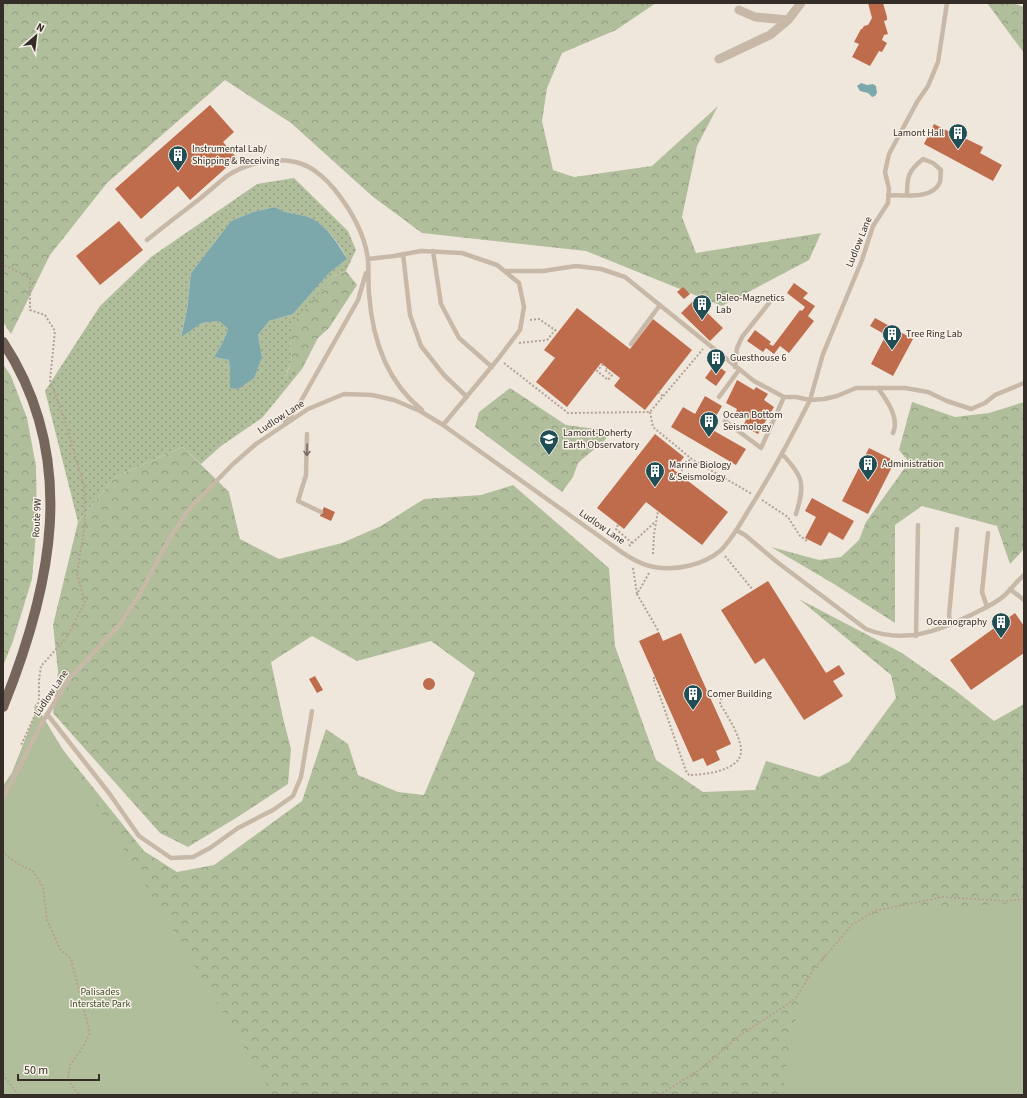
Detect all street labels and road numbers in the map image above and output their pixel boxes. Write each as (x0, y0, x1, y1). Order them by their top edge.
street label: Ludlow Lane (843, 215, 875, 269)
street label: Ludlow Lane (255, 397, 307, 437)
street label: Route 9W (29, 498, 45, 538)
street label: Ludlow Lane (576, 506, 628, 548)
street label: Ludlow Lane (30, 667, 72, 719)

